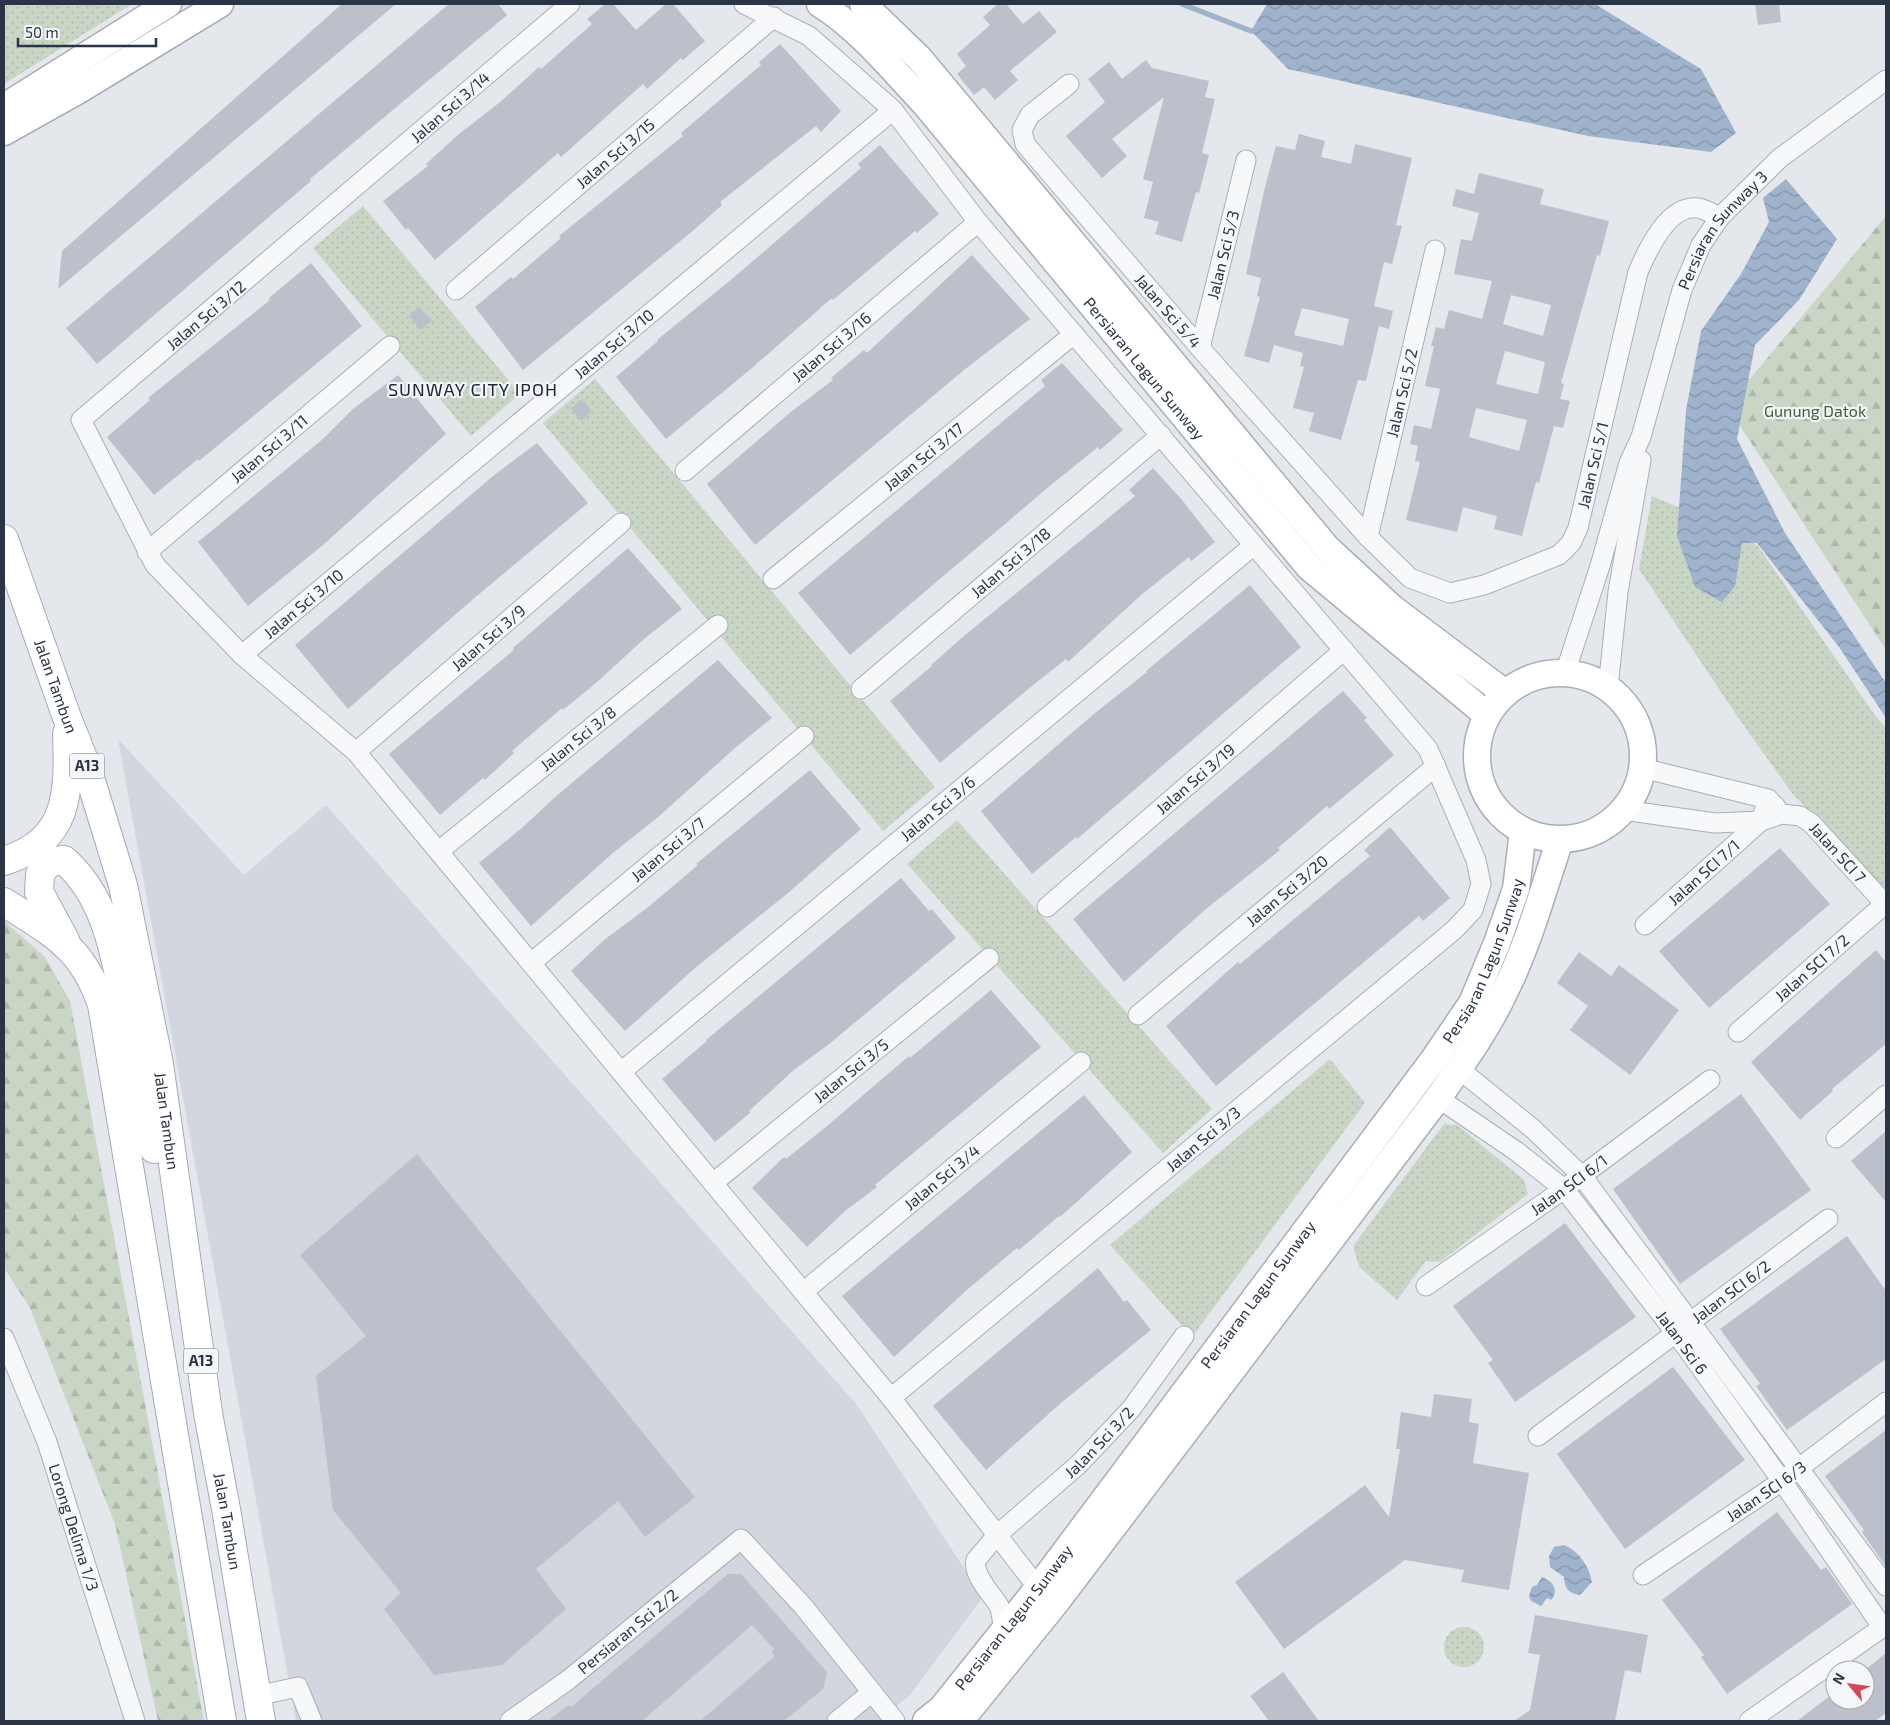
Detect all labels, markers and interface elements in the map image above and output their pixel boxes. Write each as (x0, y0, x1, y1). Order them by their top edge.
scale bar (18, 15, 155, 47)
text: 50 m (25, 23, 59, 41)
street label: Jalan Sci 3/14 (406, 67, 493, 146)
street label: Jalan Sci 3/15 (572, 114, 658, 192)
street label: Persiaran Sunway 3 (1673, 166, 1771, 292)
street label: Jalan Sci 5/3 (1202, 208, 1242, 301)
street label: Jalan Sci 5/4 (1131, 270, 1206, 352)
street label: Jalan Sci 3/12 (162, 276, 249, 353)
street label: Persiaran Lagun Sunway (1080, 293, 1210, 444)
street label: Jalan Sci 3/10 (570, 304, 657, 382)
street label: Jalan Sci 3/16 (788, 307, 874, 385)
street label: Jalan Sci 5/2 (1382, 346, 1421, 439)
district label: SUNWAY CITY IPOH (388, 378, 558, 400)
park label: Gunung Datok (1764, 401, 1866, 420)
street label: Jalan Sci 3/11 (226, 410, 311, 486)
street label: Jalan Sci 3/17 (880, 418, 967, 494)
street label: Jalan Sci 5/1 (1573, 420, 1612, 510)
street label: Jalan Sci 3/18 (967, 523, 1054, 601)
street label: Jalan Sci 3/10 (259, 564, 347, 642)
street label: Jalan Sci 3/9 (447, 600, 529, 674)
street label: Jalan Tambun (31, 636, 82, 736)
street label: Jalan Sci 3/8 (536, 702, 619, 774)
street label: Jalan Sci 3/19 (1152, 739, 1238, 818)
road number: A13 (70, 754, 104, 778)
street label: Jalan Sci 3/6 (896, 771, 979, 845)
street label: Jalan Sci 3/7 (627, 813, 708, 885)
street label: Jalan SCI 7 (1806, 818, 1870, 886)
street label: Jalan SCI 7/1 (1664, 835, 1743, 909)
street label: Jalan Sci 3/20 (1242, 851, 1331, 930)
street label: Persiaran Lagun Sunway (1438, 877, 1526, 1046)
street label: Jalan SCI 7/2 (1771, 930, 1853, 1005)
street label: Jalan Sci 3/5 (809, 1034, 892, 1106)
street label: Jalan Tambun (151, 1071, 184, 1171)
street label: Jalan Sci 3/3 (1162, 1102, 1244, 1175)
street label: Jalan Sci 3/4 (900, 1140, 983, 1214)
street label: Jalan SCI 6/1 (1526, 1150, 1611, 1219)
street label: Persiaran Lagun Sunway (1196, 1216, 1319, 1372)
street label: Jalan SCI 6/2 (1688, 1256, 1774, 1327)
street label: Jalan Sci 6 (1653, 1306, 1712, 1377)
road number: A13 (184, 1348, 218, 1374)
street label: Jalan Sci 3/2 (1060, 1403, 1137, 1481)
street label: Jalan SCI 6/3 (1722, 1456, 1809, 1525)
street label: Lorong Delima 1/3 (45, 1461, 103, 1593)
street label: Jalan Tambun (210, 1471, 246, 1571)
street label: Persiaran Lagun Sunway (950, 1541, 1076, 1693)
street label: Persiaran Sci 2/2 (573, 1584, 681, 1678)
north arrow (1825, 1660, 1875, 1710)
text: N (1828, 1670, 1848, 1687)

